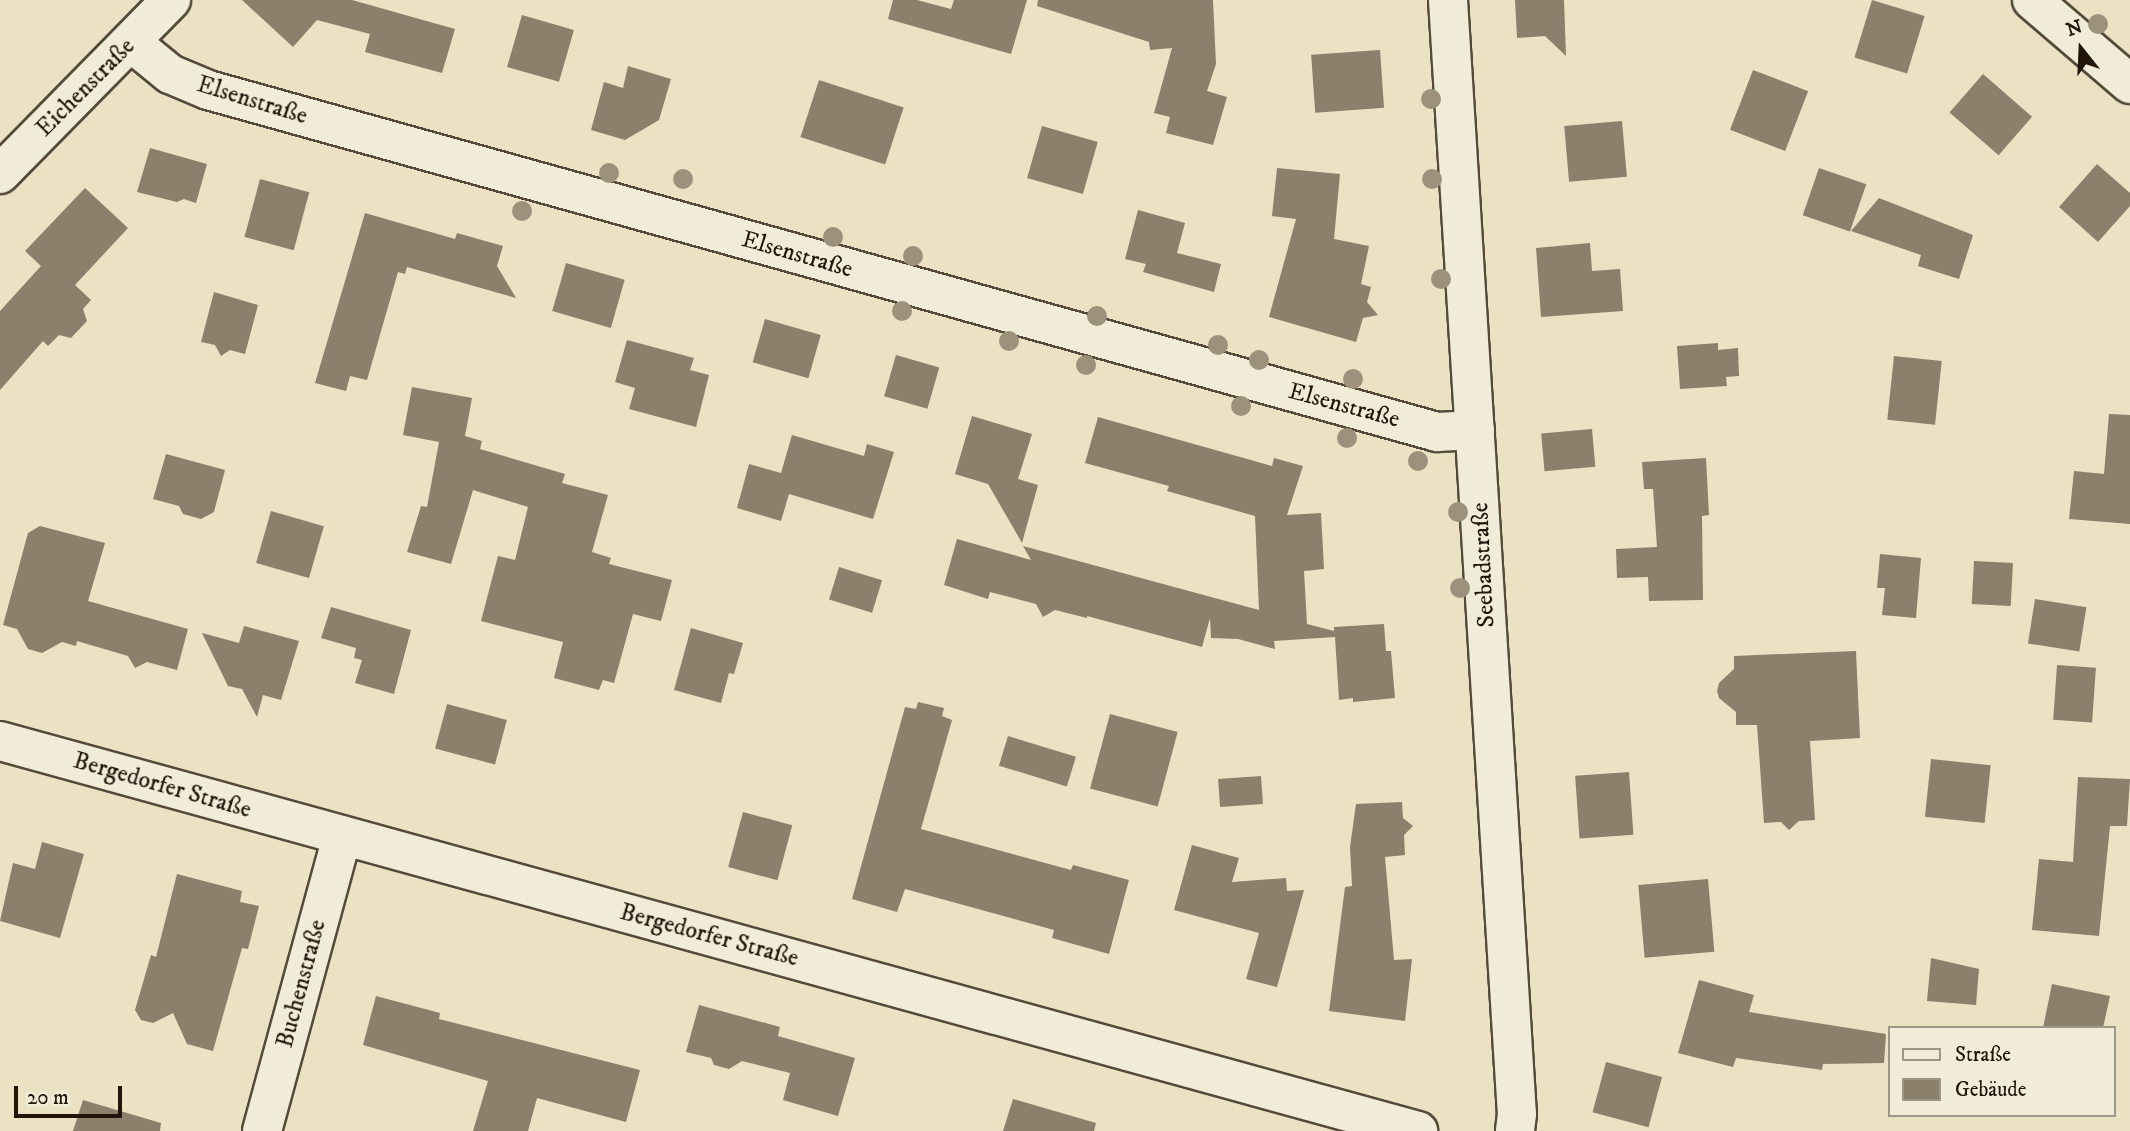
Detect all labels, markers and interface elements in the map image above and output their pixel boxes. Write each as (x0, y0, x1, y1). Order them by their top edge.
north arrow (2046, 14, 2116, 84)
text: N (2063, 15, 2085, 42)
street label: Eichenstraße (31, 33, 141, 143)
street label: Elsenstraße (193, 71, 311, 131)
street label: Elsenstraße (738, 225, 856, 285)
street label: Elsenstraße (1285, 377, 1403, 435)
street label: Seebadstraße (1466, 502, 1502, 628)
street label: Bergedorfer Straße (70, 747, 254, 825)
street label: Bergedorfer Straße (617, 898, 801, 974)
street label: Buchenstraße (271, 917, 333, 1051)
legend (1888, 1026, 2116, 1117)
text: Straße (1955, 1042, 2011, 1068)
scale bar (18, 1072, 126, 1116)
text: Gebäude (1955, 1077, 2026, 1103)
text: 20 m (27, 1085, 69, 1111)

